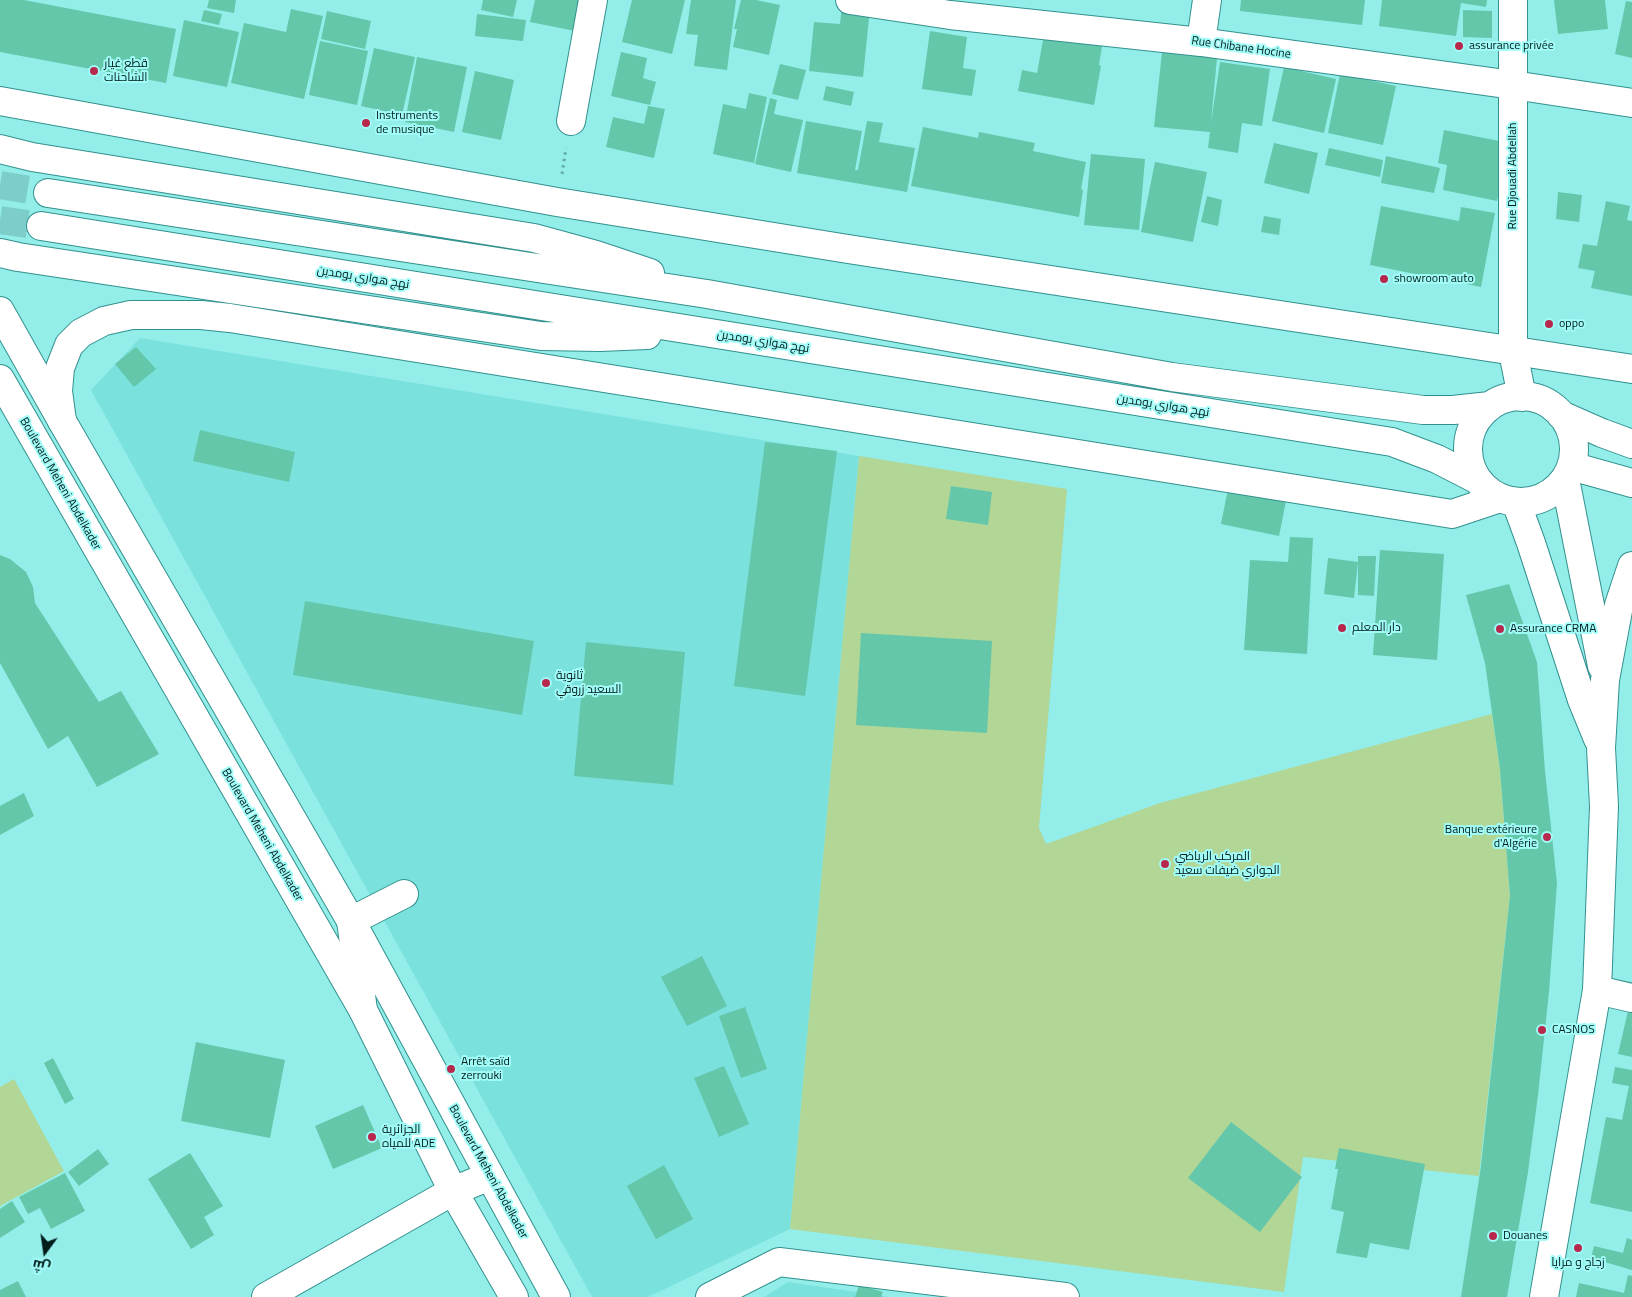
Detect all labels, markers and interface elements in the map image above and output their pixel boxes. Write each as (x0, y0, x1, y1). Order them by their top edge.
street label: Rue Chibane Hocine (1190, 34, 1292, 62)
place label: assurance privée (1469, 39, 1554, 53)
marker: assurance privée (1453, 40, 1465, 52)
place label: قطع غيار الشاحنات (104, 57, 148, 85)
marker: قطع غيار الشاحنات (88, 65, 100, 77)
place label: Instruments de musique (376, 109, 438, 137)
marker: Instruments de musique (360, 117, 372, 129)
street label: Rue Djouadi Abdellah (1506, 122, 1520, 230)
street label: نهج هواري بومدين (316, 264, 410, 292)
place label: showroom auto (1394, 272, 1474, 286)
marker: showroom auto (1378, 273, 1390, 285)
place label: oppo (1559, 317, 1584, 331)
marker: oppo (1543, 318, 1555, 330)
street label: نهج هواري بومدين (716, 328, 810, 356)
street label: نهج هواري بومدين (1116, 392, 1210, 420)
street label: Boulevard Meheni Abdelkader (16, 415, 104, 553)
place label: دار المعلم (1352, 621, 1401, 635)
marker: دار المعلم (1336, 622, 1348, 634)
place label: Assurance CRMA (1510, 622, 1596, 636)
marker: Assurance CRMA (1494, 623, 1506, 635)
place label: ثانوية السعيد زروقي (556, 669, 621, 697)
marker: ثانوية السعيد زروقي (540, 677, 552, 689)
street label: Boulevard Meheni Abdelkader (218, 766, 306, 904)
place label: Banque extérieure d'Algérie (1445, 823, 1537, 851)
marker: Banque extérieure d'Algérie (1541, 831, 1553, 843)
place label: المركب الرياضي الجواري ضيفات سعيد (1175, 850, 1280, 878)
marker: المركب الرياضي الجواري ضيفات سعيد (1159, 858, 1171, 870)
place label: CASNOS (1552, 1023, 1595, 1037)
marker: CASNOS (1536, 1024, 1548, 1036)
place label: Arrêt saïd zerrouki (461, 1055, 510, 1083)
marker: Arrêt saïd zerrouki (445, 1063, 457, 1075)
street label: Boulevard Meheni Abdelkader (445, 1103, 531, 1241)
place label: الجزائرية للمياه ADE (382, 1123, 435, 1151)
marker: الجزائرية للمياه ADE (366, 1131, 378, 1143)
north arrow (20, 1227, 70, 1277)
place label: Douanes (1503, 1229, 1548, 1243)
marker: Douanes (1487, 1230, 1499, 1242)
marker: زجاج و مرايا (1572, 1242, 1584, 1254)
text: ش (30, 1255, 53, 1279)
place label: زجاج و مرايا (1551, 1256, 1605, 1270)

